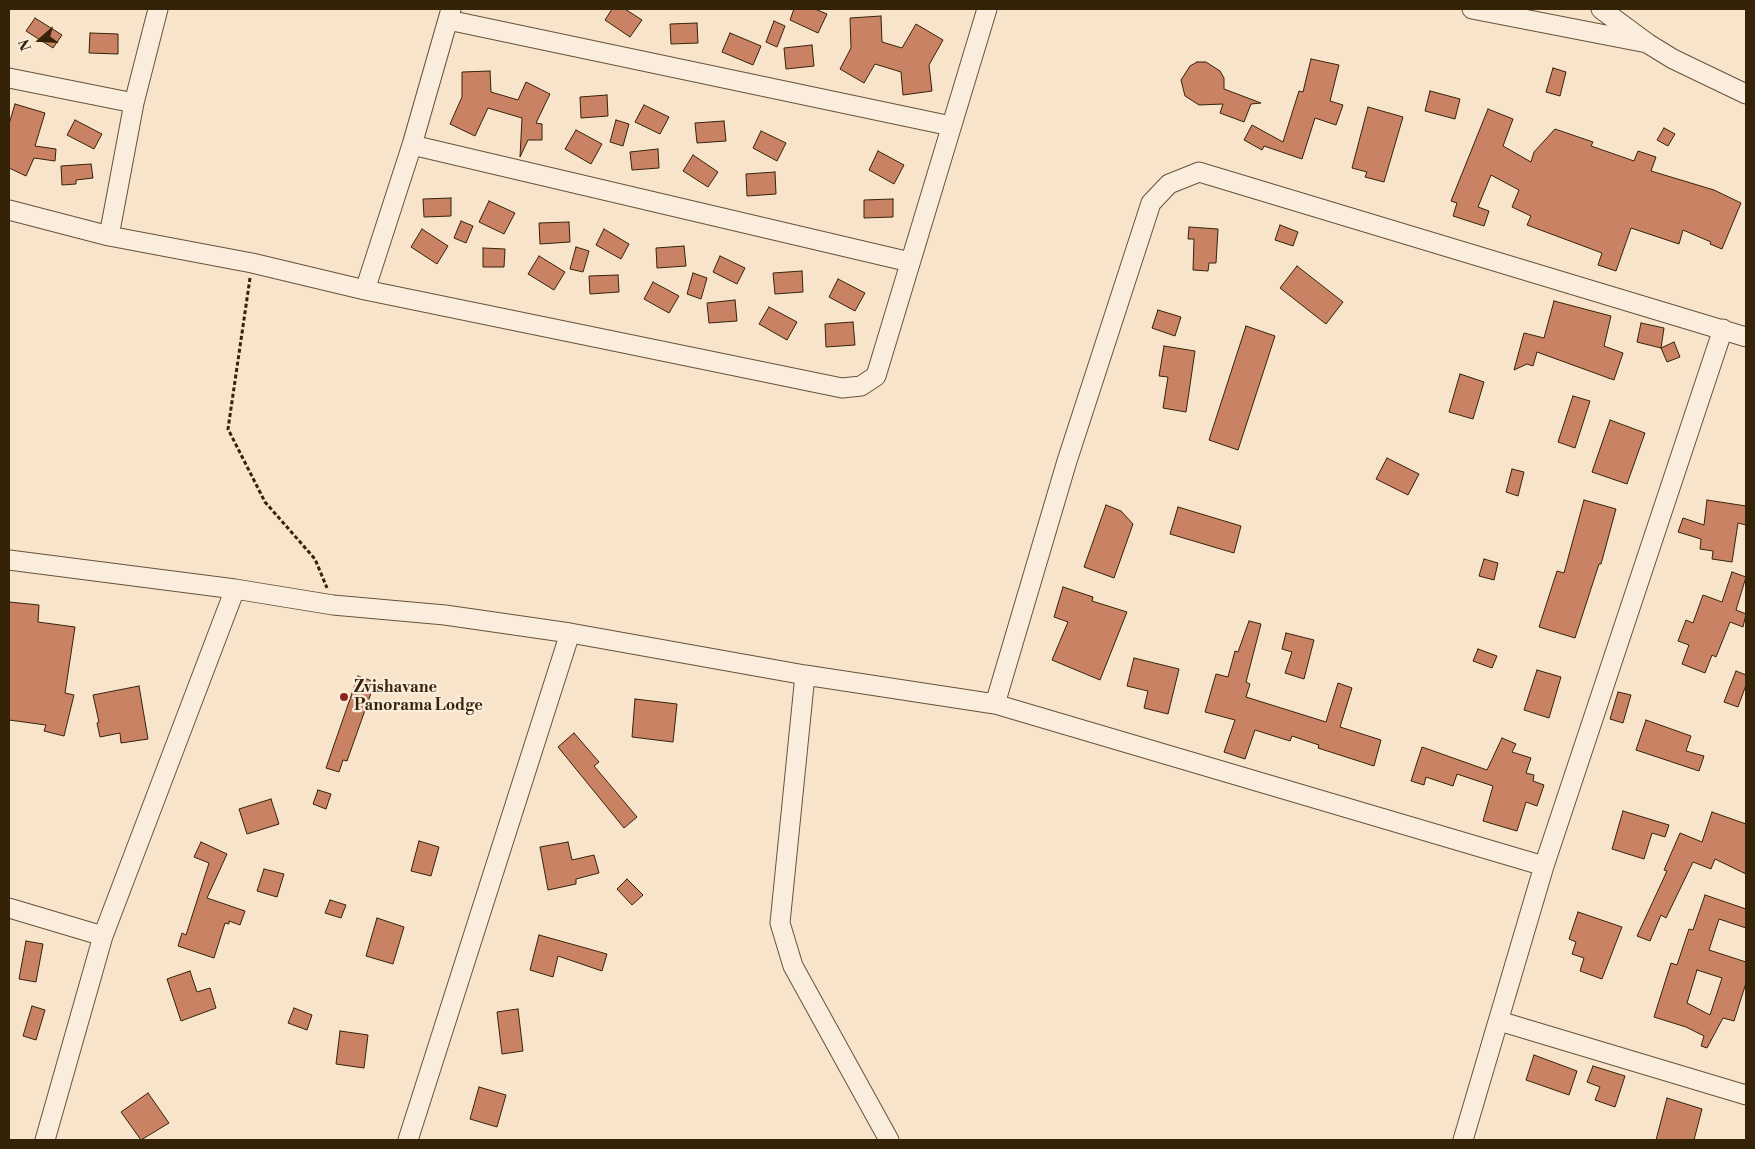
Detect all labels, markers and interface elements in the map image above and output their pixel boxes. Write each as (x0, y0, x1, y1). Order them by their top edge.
north arrow (15, 15, 65, 65)
text: N (16, 37, 36, 53)
place label: Zvishavane Panorama Lodge (354, 678, 483, 716)
marker: Zvishavane Panorama Lodge (338, 691, 350, 703)

